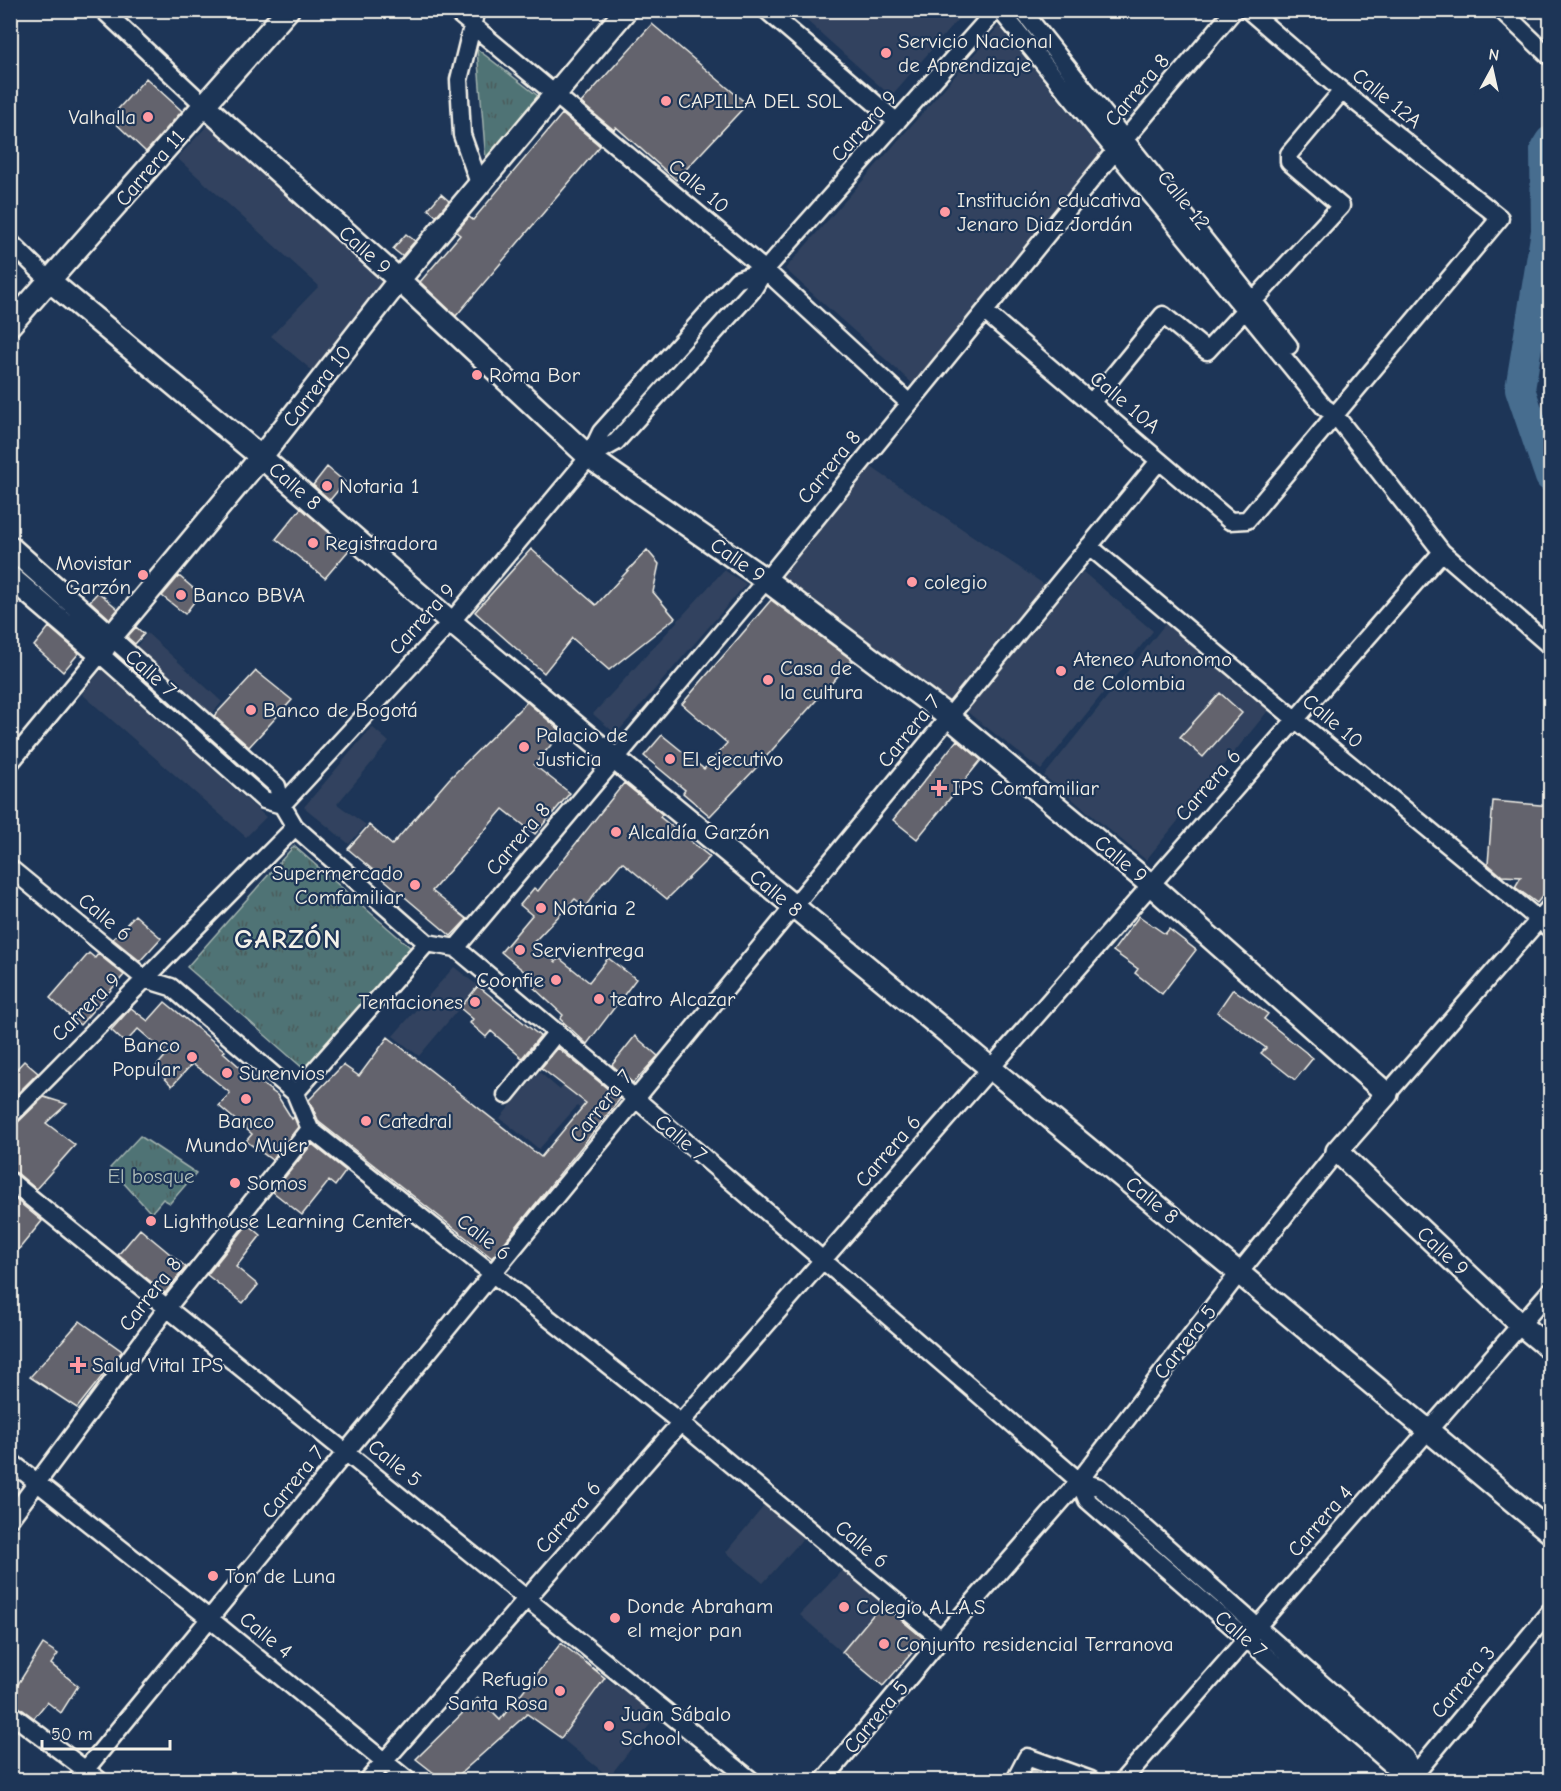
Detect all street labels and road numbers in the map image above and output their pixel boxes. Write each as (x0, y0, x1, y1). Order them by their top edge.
street label: Carrera 8 (1100, 49, 1174, 131)
street label: Calle 12A (1348, 63, 1426, 133)
street label: Carrera 9 (826, 85, 902, 167)
street label: Carrera 11 (110, 125, 190, 211)
street label: Calle 10 (664, 154, 734, 218)
street label: Calle 12 (1153, 165, 1215, 235)
street label: Calle 9 (334, 220, 396, 280)
street label: Carrera 10 (278, 340, 356, 432)
street label: Calle 10A (1085, 366, 1165, 438)
street label: Carrera 8 (792, 426, 866, 508)
street label: Calle 8 (264, 457, 326, 515)
street label: Calle 9 (706, 532, 770, 588)
street label: Carrera 9 (384, 578, 460, 660)
street label: Calle 7 (121, 644, 182, 702)
street label: Calle 10 (1298, 689, 1368, 753)
street label: Carrera 7 (873, 690, 946, 772)
street label: Carrera 6 (1170, 744, 1246, 826)
street label: Carrera 8 (481, 798, 555, 880)
street label: Calle 9 (1090, 830, 1152, 888)
street label: Calle 8 (745, 864, 807, 922)
street label: Calle 6 (74, 888, 136, 946)
street label: Carrera 9 (47, 968, 125, 1046)
street label: Carrera 7 (565, 1065, 638, 1147)
street label: Calle 7 (650, 1109, 712, 1167)
street label: Carrera 6 (850, 1110, 926, 1192)
street label: Calle 8 (1121, 1171, 1183, 1229)
street label: Calle 6 (452, 1209, 516, 1265)
street label: Calle 9 (1412, 1221, 1474, 1281)
street label: Carrera 8 (114, 1252, 186, 1336)
street label: Carrera 5 (1149, 1300, 1221, 1384)
street label: Calle 5 (363, 1434, 427, 1492)
street label: Carrera 7 (257, 1441, 330, 1523)
street label: Carrera 6 (530, 1476, 606, 1558)
street label: Carrera 4 (1283, 1480, 1357, 1562)
street label: Calle 6 (831, 1515, 893, 1573)
street label: Calle 7 (1210, 1605, 1272, 1663)
street label: Calle 4 (235, 1607, 297, 1663)
street label: Carrera 3 (1426, 1641, 1500, 1723)
street label: Carrera 5 (839, 1676, 913, 1758)

